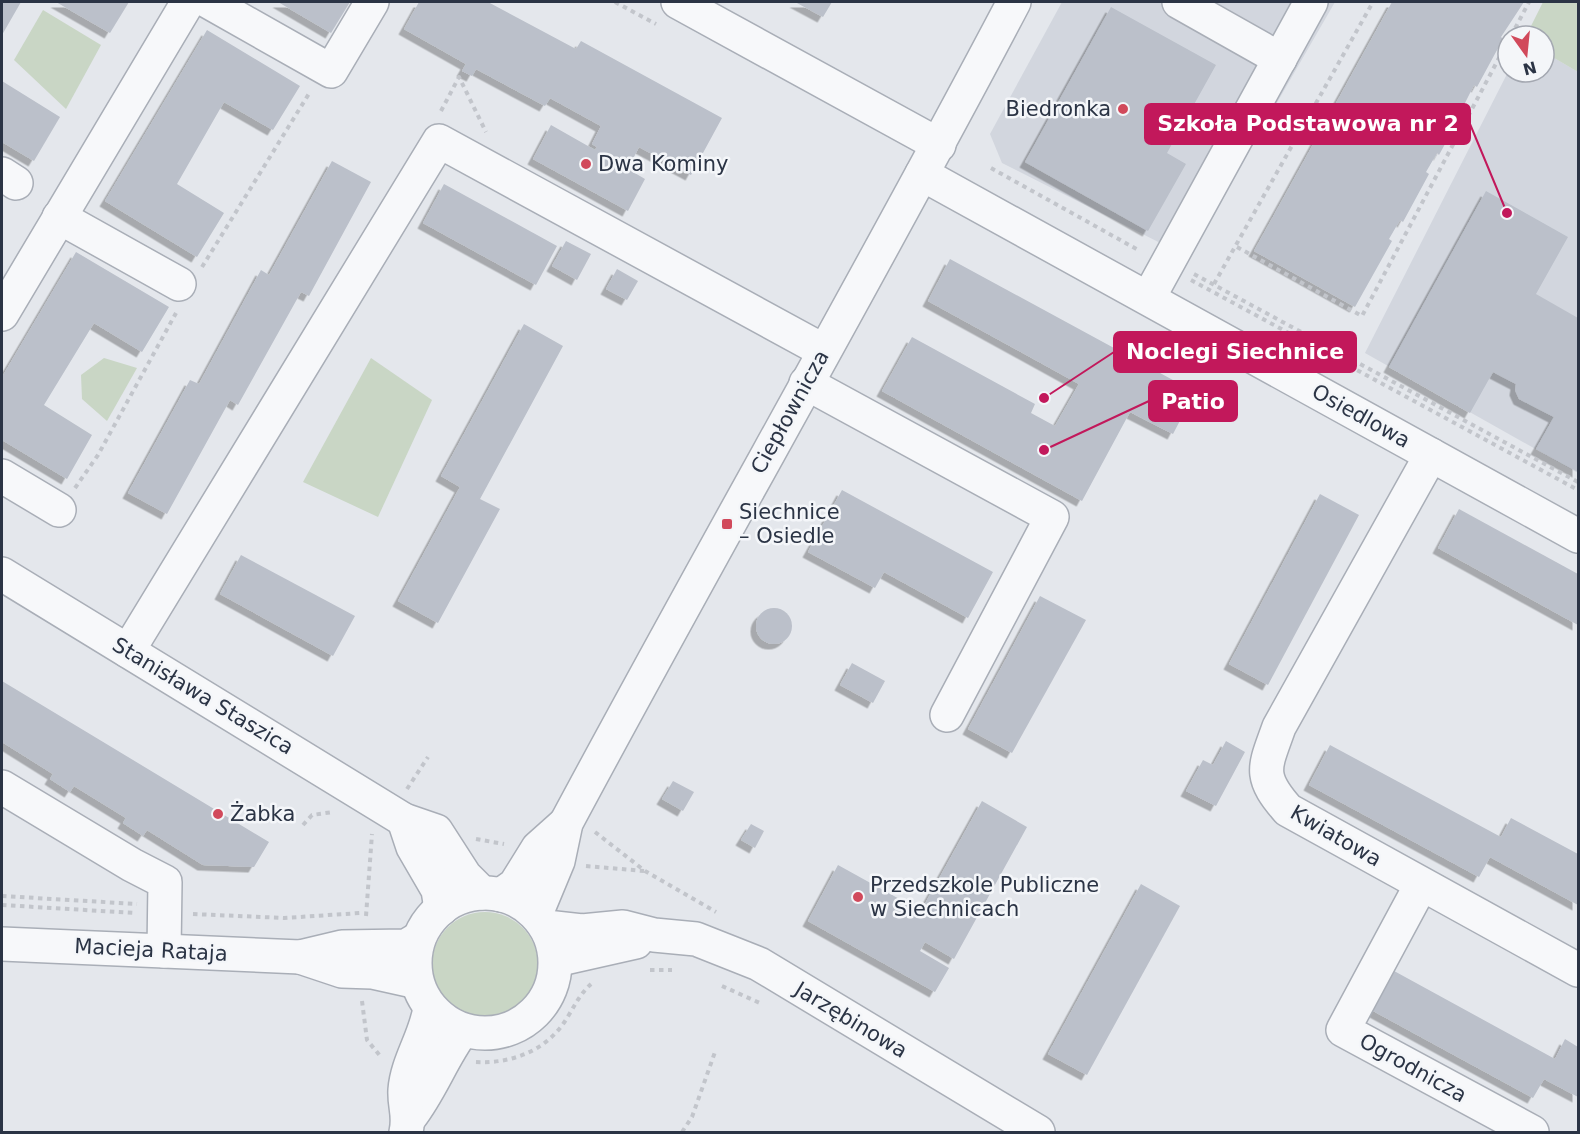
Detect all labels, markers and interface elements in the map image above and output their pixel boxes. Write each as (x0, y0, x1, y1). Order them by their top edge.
north arrow (1496, 24, 1556, 84)
text: N (1521, 57, 1539, 79)
place label: Biedronka (1006, 97, 1111, 121)
marker: Biedronka (1116, 102, 1130, 116)
callout: Szkoła Podstawowa nr 2 (1145, 104, 1470, 144)
text: Szkoła Podstawowa nr 2 (1157, 111, 1459, 136)
place label: Dwa Kominy (598, 152, 729, 176)
marker: Dwa Kominy (579, 157, 593, 171)
callout: Noclegi Siechnice (1114, 332, 1356, 372)
text: Noclegi Siechnice (1126, 339, 1344, 364)
street label: Ciepłownicza (746, 346, 834, 478)
street label: Osiedlowa (1308, 379, 1414, 453)
callout: Patio (1149, 381, 1237, 421)
text: Patio (1161, 389, 1225, 414)
place label: Siechnice – Osiedle (739, 500, 840, 548)
marker: Siechnice – Osiedle (720, 517, 734, 531)
street label: Stanisława Staszica (108, 632, 298, 760)
street label: Kwiatowa (1286, 800, 1386, 872)
place label: Żabka (230, 801, 295, 826)
marker: Żabka (211, 807, 225, 821)
place label: Przedszkole Publiczne w Siechnicach (870, 873, 1099, 921)
marker: Przedszkole Publiczne w Siechnicach (851, 890, 865, 904)
street label: Macieja Rataja (74, 934, 228, 966)
street label: Jarzębinowa (789, 976, 912, 1063)
street label: Ogrodnicza (1355, 1029, 1471, 1107)

